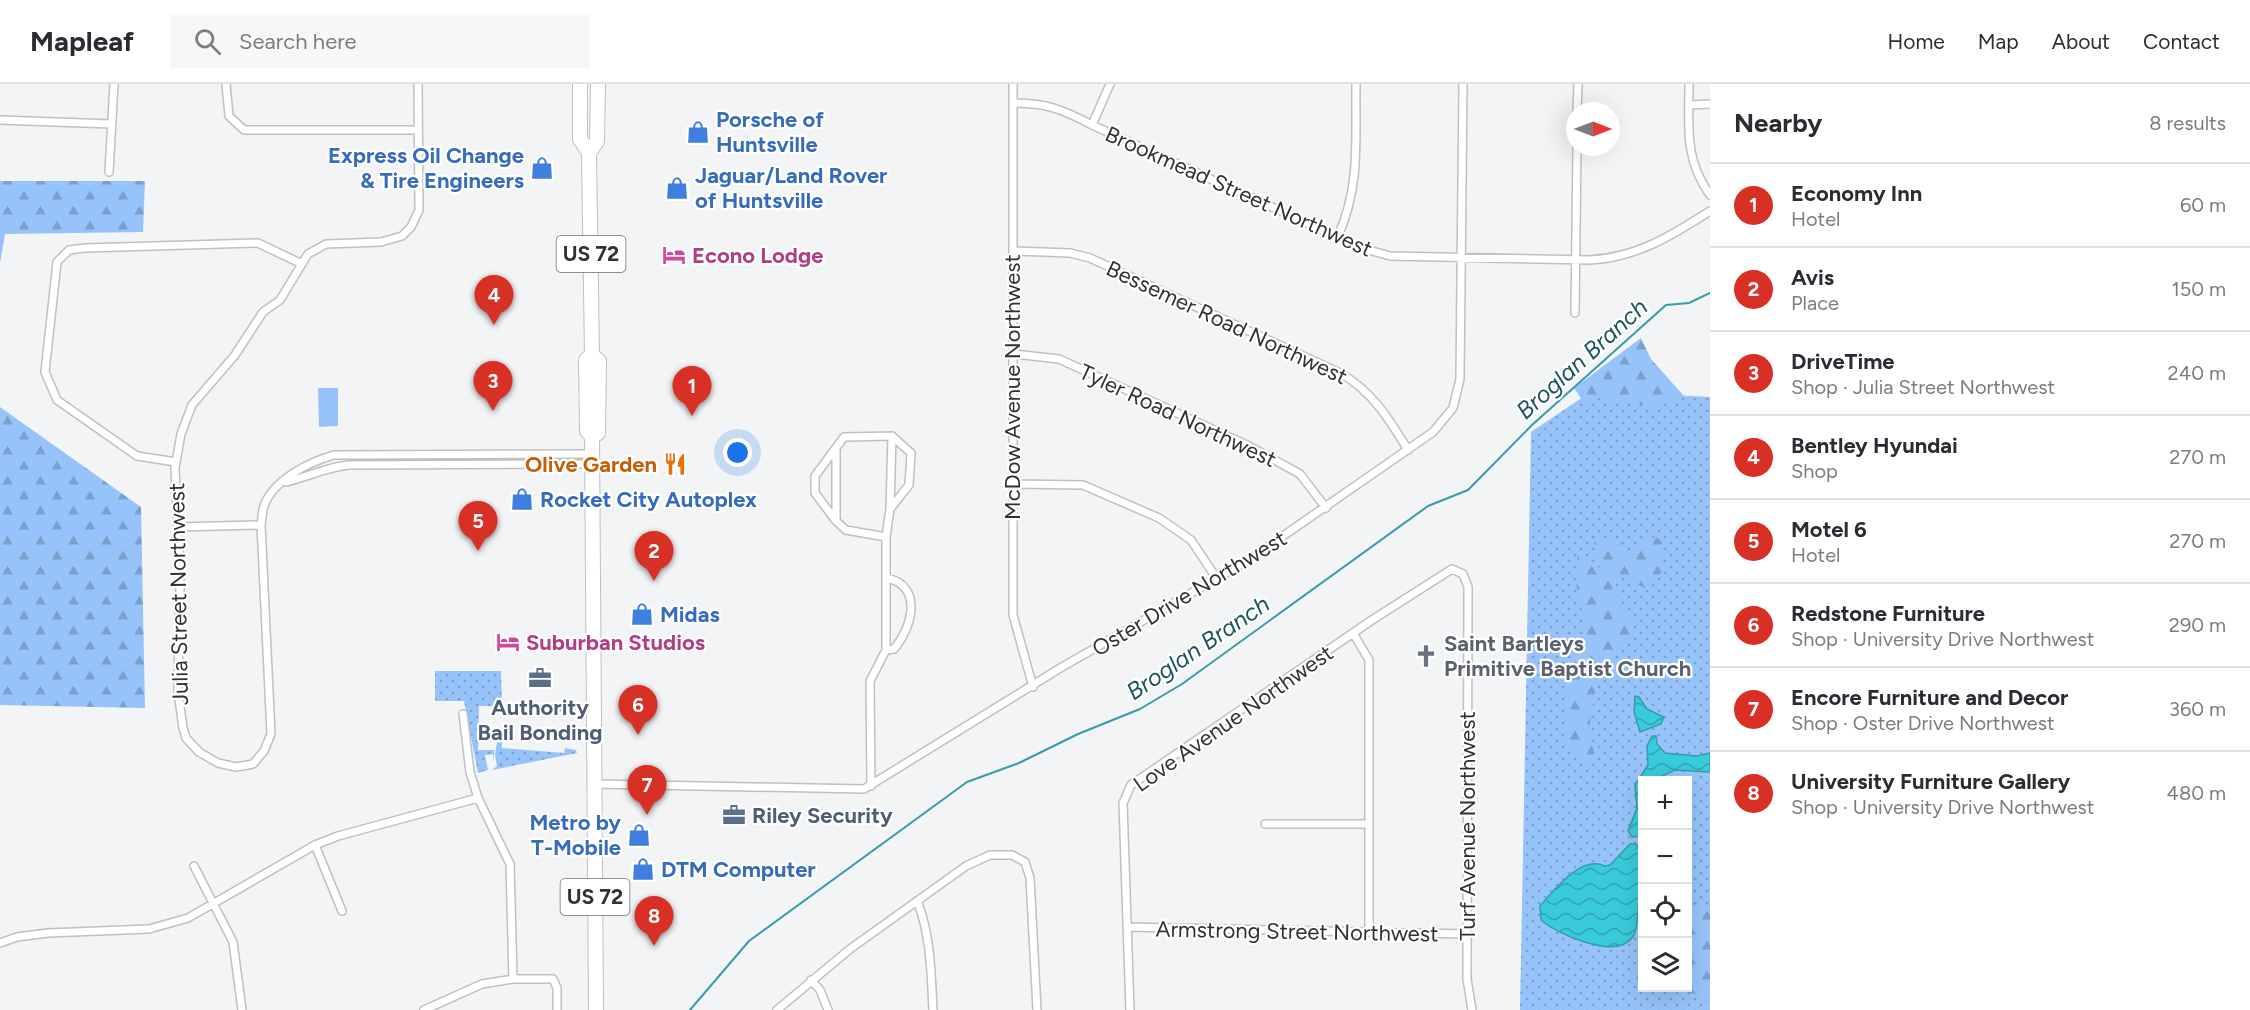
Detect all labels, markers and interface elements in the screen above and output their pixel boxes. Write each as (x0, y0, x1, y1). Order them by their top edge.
search box (170, 14, 590, 68)
text: Mapleaf (30, 24, 134, 58)
icon: search (191, 25, 224, 58)
text: Search here (239, 28, 357, 55)
text: Home (1888, 29, 1945, 54)
text: Map (1978, 29, 2019, 54)
text: About (2052, 29, 2110, 54)
text: Contact (2143, 29, 2220, 54)
north arrow (1566, 102, 1620, 156)
place label: Porsche of Huntsville (716, 106, 824, 158)
text: Nearby (1734, 107, 1822, 139)
text: 8 results (2149, 111, 2226, 135)
shop icon: Porsche of Huntsville (685, 119, 711, 145)
street label: Brookmead Street Northwest (1101, 120, 1377, 263)
place label: Express Oil Change & Tire Engineers (328, 142, 524, 194)
shop icon: Express Oil Change & Tire Engineers (529, 155, 555, 181)
place label: Jaguar/Land Rover of Huntsville (695, 162, 888, 214)
shop icon: Jaguar/Land Rover of Huntsville (664, 175, 690, 201)
text: Economy Inn (1791, 180, 1922, 207)
text: 1 (1749, 193, 1758, 217)
text: 60 m (2180, 193, 2226, 217)
text: Hotel (1791, 207, 1840, 231)
road number: US 72 (556, 236, 626, 272)
hotel icon: Econo Lodge (661, 242, 687, 268)
place label: Econo Lodge (692, 242, 823, 269)
street label: McDow Avenue Northwest (999, 254, 1026, 520)
street label: Bessemer Road Northwest (1102, 255, 1352, 390)
text: Avis (1791, 264, 1834, 291)
pin: 4 (474, 276, 514, 325)
text: 2 (1748, 277, 1759, 301)
text: 150 m (2171, 277, 2226, 301)
text: Place (1791, 291, 1839, 315)
water label: Broglan Branch (1510, 292, 1653, 425)
text: DriveTime (1791, 348, 1895, 375)
street label: Tyler Road Northwest (1075, 358, 1281, 473)
text: 3 (1748, 361, 1759, 385)
text: 240 m (2168, 361, 2226, 385)
pin: 3 (474, 362, 512, 411)
pin: 1 (672, 366, 712, 416)
text: Shop · Julia Street Northwest (1791, 375, 2055, 399)
text: Bentley Hyundai (1791, 432, 1958, 459)
your location (723, 438, 752, 467)
text: 4 (1747, 445, 1760, 469)
text: 270 m (2169, 445, 2226, 469)
place label: Olive Garden (525, 451, 657, 478)
restaurant icon: Olive Garden (662, 451, 688, 477)
text: Shop (1791, 459, 1838, 483)
street label: Julia Street Northwest (163, 483, 194, 705)
shop icon: Rocket City Autoplex (509, 486, 535, 512)
place label: Rocket City Autoplex (540, 486, 757, 513)
pin: 5 (458, 502, 498, 551)
text: Motel 6 (1791, 516, 1867, 543)
street label: Oster Drive Northwest (1087, 525, 1291, 662)
text: 5 (1748, 529, 1759, 553)
text: 270 m (2169, 529, 2226, 553)
pin: 2 (634, 532, 674, 581)
text: Hotel (1791, 543, 1840, 567)
water label: Broglan Branch (1121, 589, 1275, 706)
text: Redstone Furniture (1791, 600, 1985, 627)
shop icon: Midas (629, 601, 655, 627)
place label: Midas (660, 601, 720, 628)
text: 6 (1748, 613, 1759, 637)
text: 290 m (2169, 613, 2226, 637)
text: Shop · University Drive Northwest (1791, 627, 2094, 651)
hotel icon: Suburban Studios (495, 629, 521, 655)
place label: Suburban Studios (526, 629, 705, 656)
place label: Saint Bartleys Primitive Baptist Church (1444, 630, 1691, 682)
street label: Love Avenue Northwest (1128, 639, 1338, 798)
church icon: Saint Bartleys Primitive Baptist Church (1413, 643, 1439, 669)
office icon: Authority Bail Bonding (527, 665, 553, 691)
text: Encore Furniture and Decor (1791, 684, 2068, 711)
pin: 6 (618, 686, 658, 735)
place label: Authority Bail Bonding (478, 694, 602, 746)
text: 7 (1748, 697, 1759, 721)
text: 360 m (2169, 697, 2226, 721)
street label: Turf Avenue Northwest (1454, 711, 1481, 941)
text: Shop · Oster Drive Northwest (1791, 711, 2055, 735)
pin: 7 (628, 766, 666, 815)
text: University Furniture Gallery (1791, 768, 2070, 795)
map controls (1638, 776, 1692, 992)
button: + (1638, 776, 1692, 830)
text: 8 (1747, 781, 1760, 805)
text: 480 m (2167, 781, 2226, 805)
text: Shop · University Drive Northwest (1791, 795, 2094, 819)
office icon: Riley Security (721, 802, 747, 828)
place label: Riley Security (752, 802, 893, 829)
place label: Metro by T-Mobile (529, 809, 621, 861)
shop icon: Metro by T-Mobile (626, 822, 652, 848)
button: − (1638, 830, 1692, 884)
shop icon: DTM Computer (630, 856, 656, 882)
place label: DTM Computer (661, 856, 816, 883)
road number: US 72 (560, 879, 630, 915)
button: locate (1638, 884, 1692, 938)
pin: 8 (634, 896, 674, 946)
street label: Armstrong Street Northwest (1155, 916, 1439, 947)
button: layers (1638, 938, 1692, 992)

